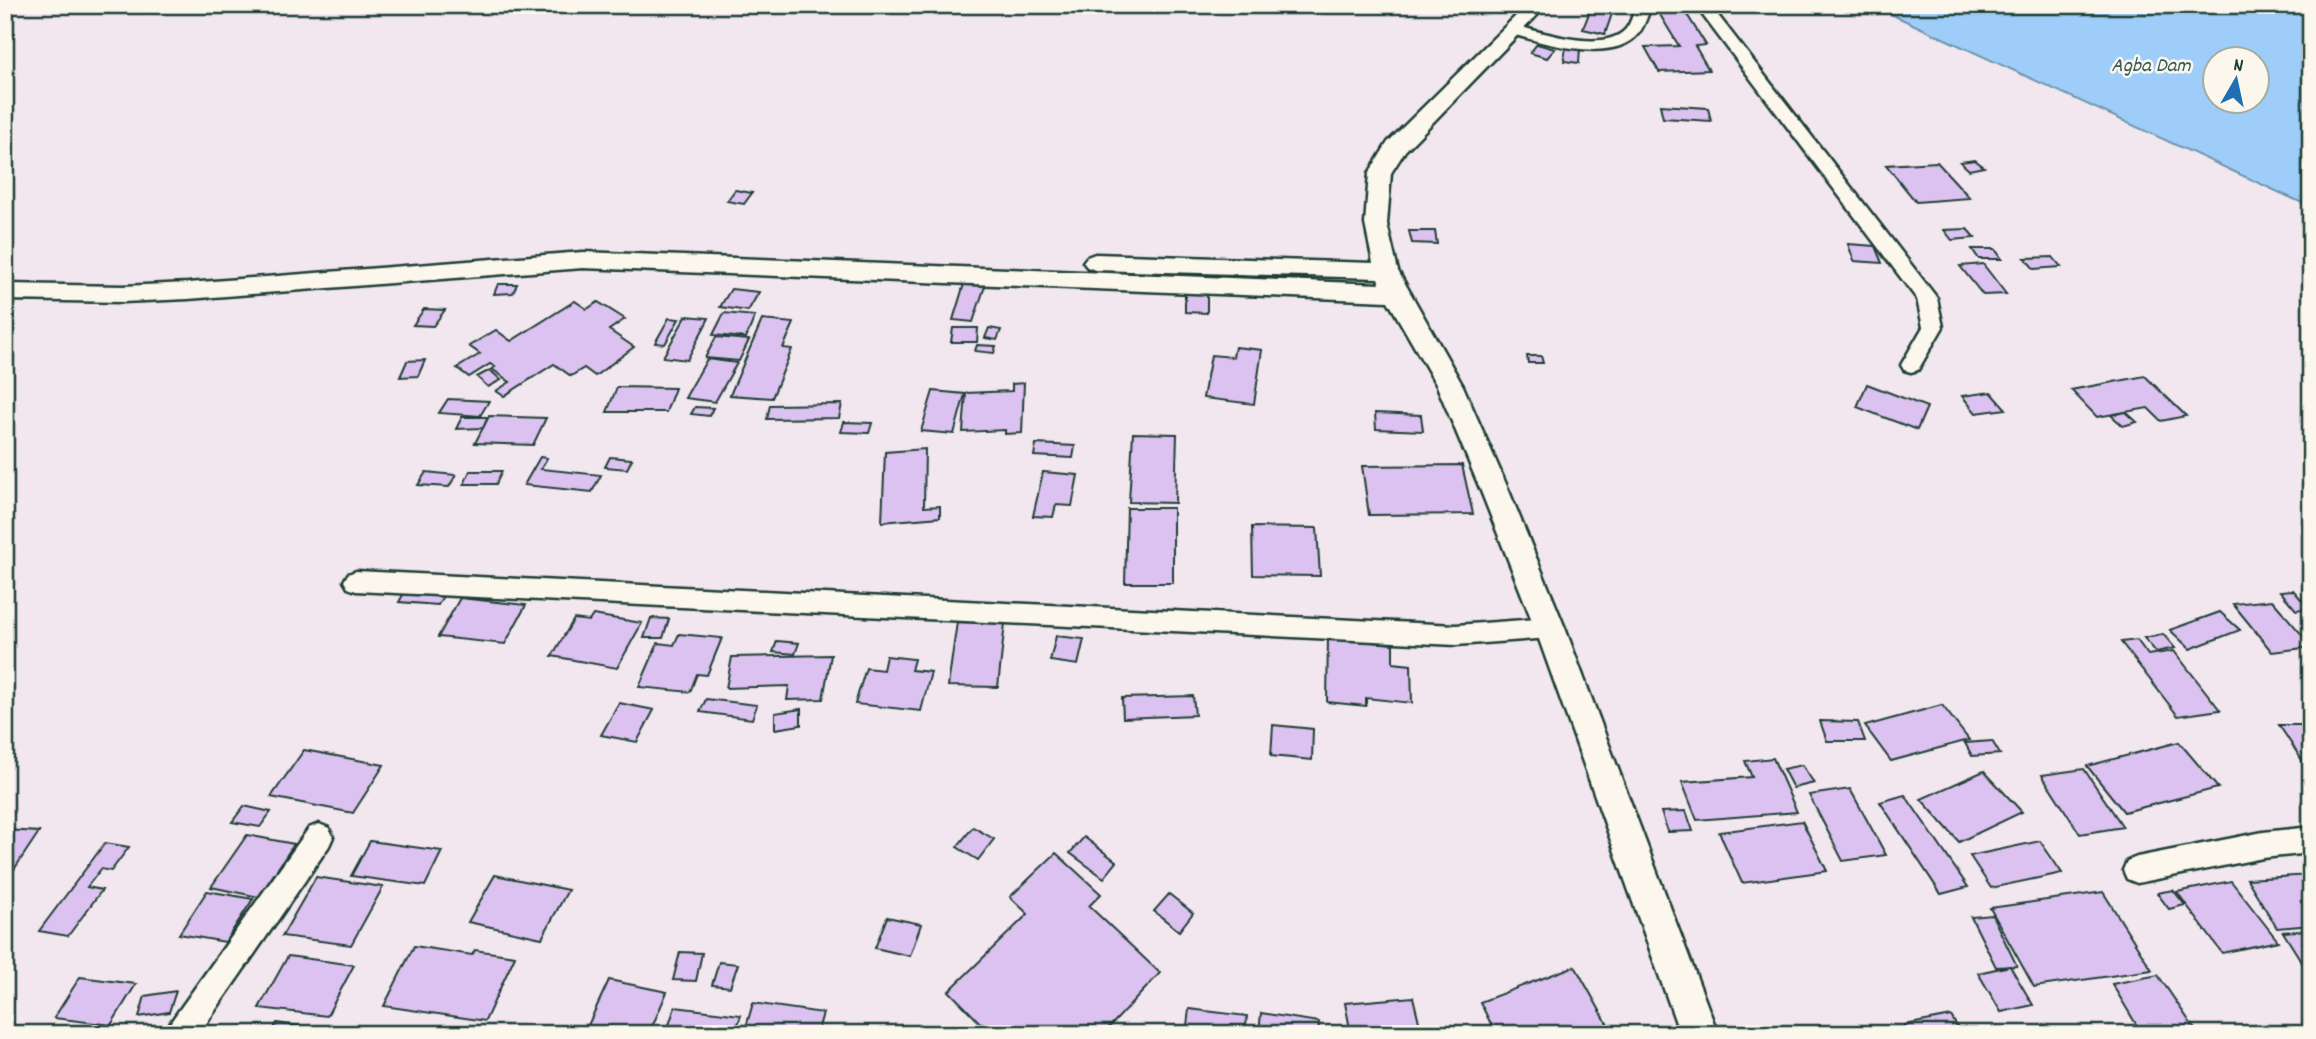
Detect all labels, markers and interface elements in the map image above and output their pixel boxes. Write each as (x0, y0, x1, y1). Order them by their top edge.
north arrow (2200, 46, 2270, 116)
water label: Agba Dam (2111, 52, 2191, 82)
text: N (2231, 53, 2245, 81)

